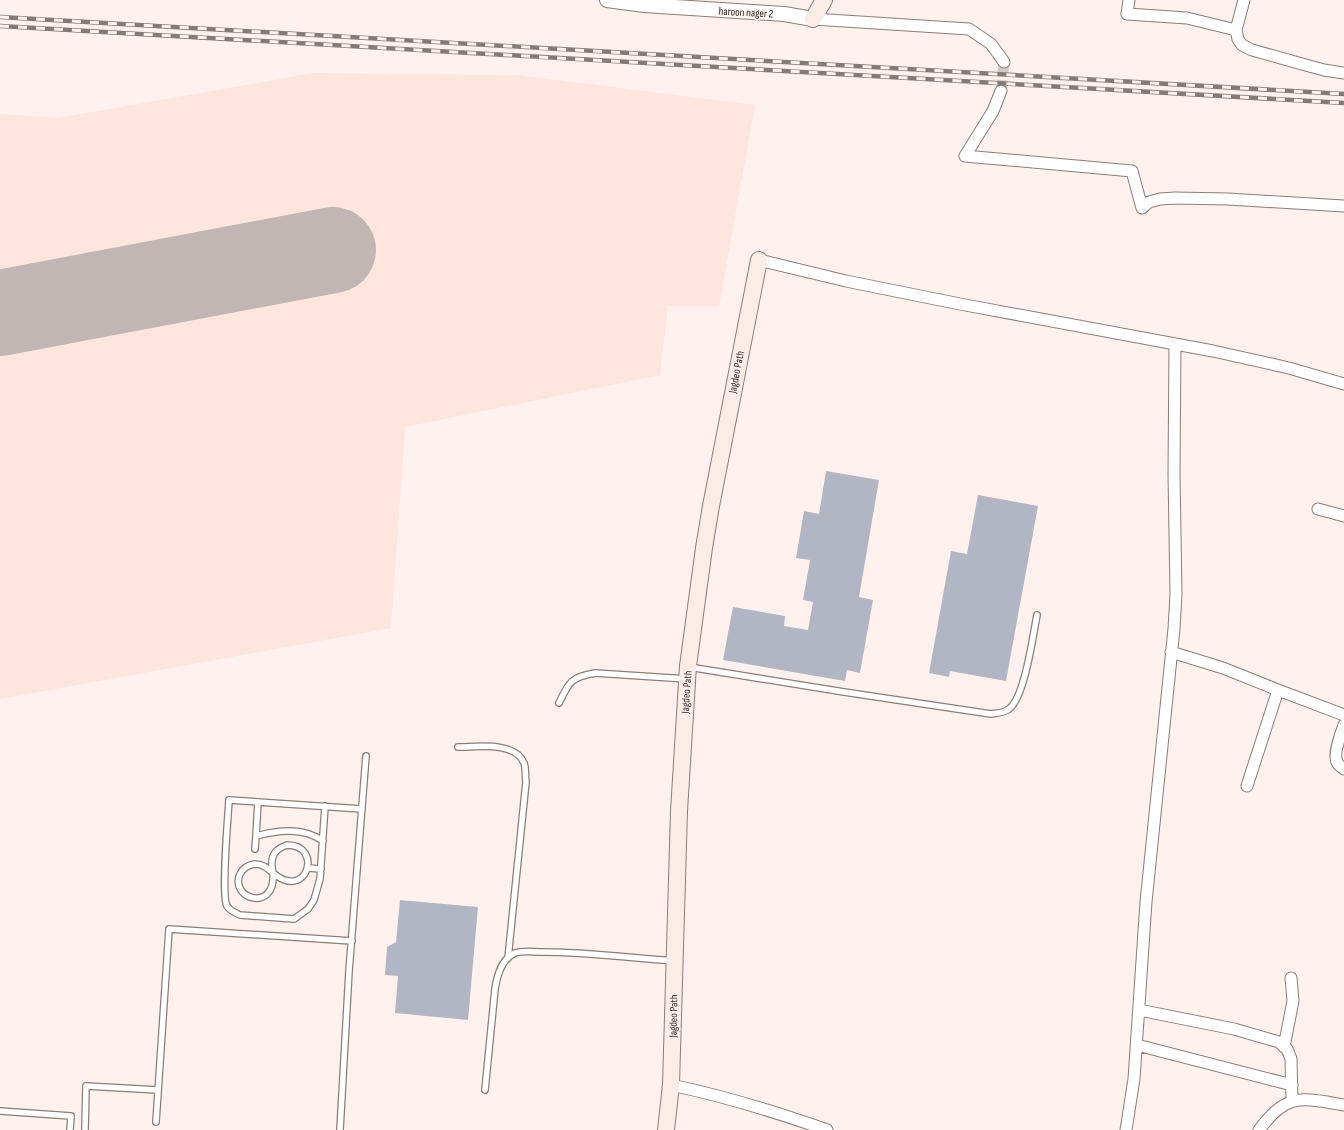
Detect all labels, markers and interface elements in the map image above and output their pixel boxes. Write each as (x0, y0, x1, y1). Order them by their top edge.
street label: haroon nager 2 (718, 5, 774, 20)
street label: Jagdeo Path (726, 349, 747, 395)
street label: Jagdeo Path (678, 670, 695, 715)
street label: Jagdeo Path (667, 994, 680, 1039)

